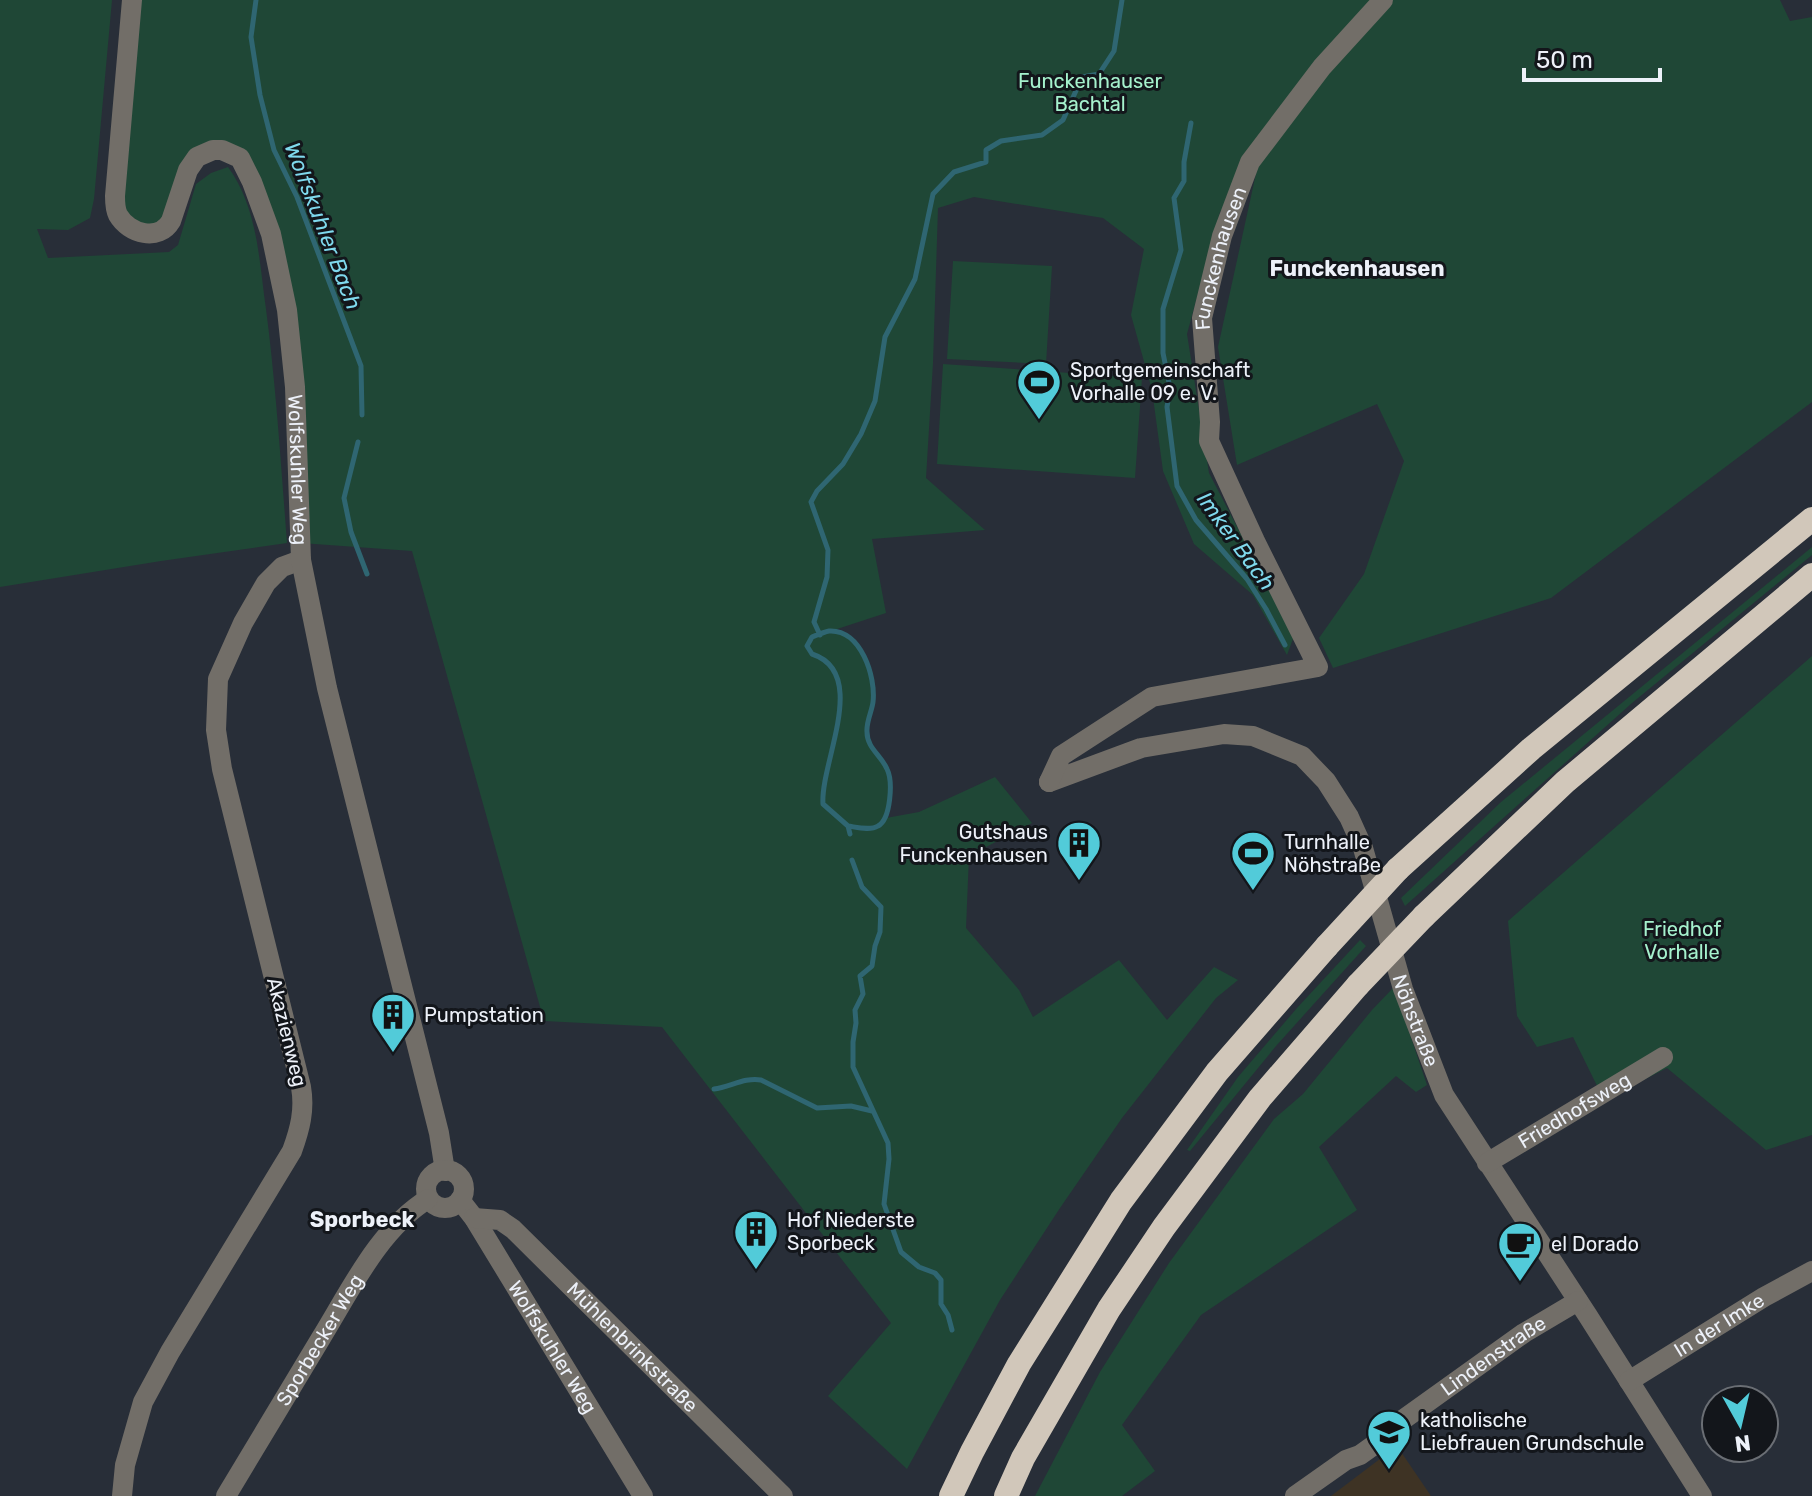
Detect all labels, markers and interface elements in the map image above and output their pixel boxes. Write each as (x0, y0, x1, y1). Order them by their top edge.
scale bar (1524, 32, 1660, 82)
text: 50 m (1536, 46, 1593, 74)
park label: Funckenhauser Bachtal (1018, 69, 1162, 116)
water label: Wolfskuhler Bach (279, 139, 367, 313)
street label: Funckenhausen (1190, 183, 1252, 331)
district label: Funckenhausen (1269, 255, 1445, 282)
sports icon: Sportgemeinschaft Vorhalle 09 e. V. (1015, 358, 1063, 421)
place label: Sportgemeinschaft Vorhalle 09 e. V. (1070, 358, 1250, 405)
street label: Wolfskuhler Weg (283, 394, 312, 546)
water label: Imker Bach (1191, 486, 1281, 596)
building icon: Gutshaus Funckenhausen (1055, 819, 1103, 882)
place label: Gutshaus Funckenhausen (899, 820, 1048, 867)
sports icon: Turnhalle Nöhstraße (1229, 829, 1277, 892)
place label: Turnhalle Nöhstraße (1284, 830, 1381, 877)
park label: Friedhof Vorhalle (1643, 917, 1721, 964)
street label: Nöhstraße (1387, 972, 1444, 1070)
street label: Akazienweg (262, 975, 312, 1089)
building icon: Pumpstation (369, 991, 417, 1054)
place label: Pumpstation (424, 1003, 544, 1027)
street label: Friedhofsweg (1514, 1067, 1635, 1153)
district label: Sporbeck (310, 1206, 414, 1233)
building icon: Hof Niederste Sporbeck (732, 1208, 780, 1271)
place label: Hof Niederste Sporbeck (787, 1208, 915, 1255)
cafe icon: el Dorado (1496, 1220, 1544, 1283)
place label: el Dorado (1551, 1232, 1639, 1256)
street label: Sporbecker Weg (271, 1270, 368, 1410)
street label: Wolfskuhler Weg (503, 1276, 602, 1418)
street label: Mühlenbrinkstraße (562, 1277, 703, 1417)
street label: In der Imke (1669, 1288, 1769, 1362)
street label: Lindenstraße (1436, 1311, 1550, 1401)
north arrow (1700, 1384, 1780, 1464)
school or university icon: katholische Liebfrauen Grundschule (1365, 1408, 1413, 1471)
place label: katholische Liebfrauen Grundschule (1420, 1408, 1644, 1455)
text: N (1733, 1429, 1752, 1458)

